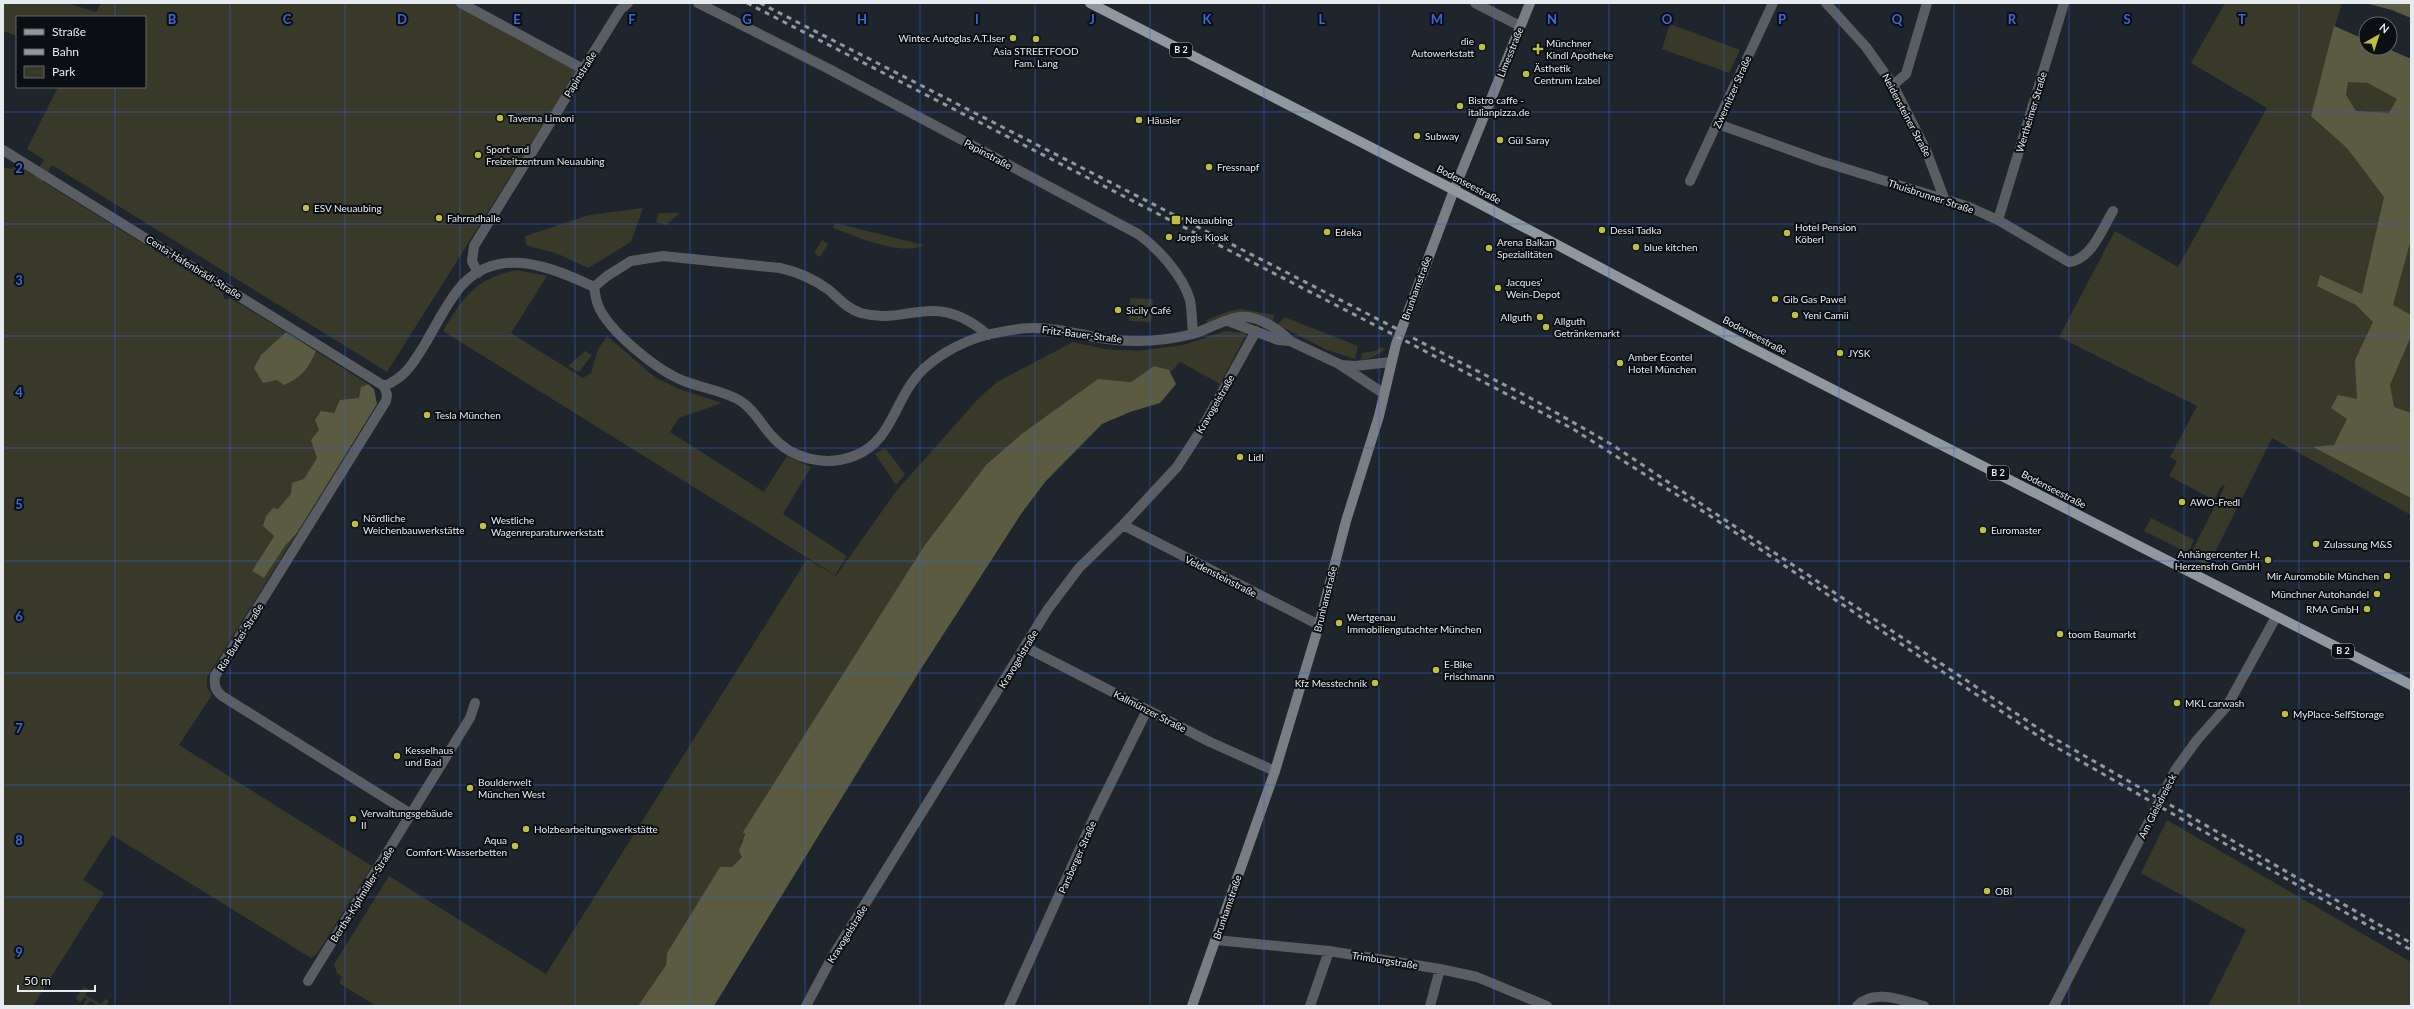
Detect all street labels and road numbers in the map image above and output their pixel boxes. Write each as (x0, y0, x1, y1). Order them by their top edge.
street label: Limesstraße (1495, 25, 1525, 79)
road number: B 2 (1170, 43, 1192, 57)
street label: Papinstraße (561, 49, 599, 99)
street label: Zwernitzer Straße (1711, 54, 1753, 130)
street label: Wertheimer Straße (2013, 70, 2049, 154)
street label: Neidensteiner Straße (1880, 71, 1934, 159)
street label: Papinstraße (962, 137, 1014, 171)
street label: Bodenseestraße (1435, 162, 1503, 206)
street label: Thuisbrunner Straße (1887, 176, 1975, 216)
street label: Centa-Hafenbrädl-Straße (144, 233, 244, 301)
street label: Brunhamstraße (1399, 254, 1433, 322)
street label: Bodenseestraße (1721, 313, 1789, 357)
street label: Fritz-Bauer-Straße (1041, 323, 1123, 345)
street label: Kravogelstraße (1193, 372, 1237, 436)
road number: B 2 (1987, 466, 2009, 480)
street label: Bodenseestraße (2020, 468, 2088, 510)
street label: Veldensteinstraße (1183, 553, 1259, 599)
street label: Brunhamstraße (1311, 565, 1339, 633)
street label: Ria-Burkei-Straße (214, 601, 266, 673)
street label: Kravogelstraße (996, 628, 1040, 690)
road number: B 2 (2332, 644, 2354, 658)
street label: Kallmünzer Straße (1112, 688, 1188, 734)
street label: Am Gleisdreieck (2136, 771, 2179, 840)
street label: Parsberger Straße (1056, 819, 1098, 895)
street label: Bertha-Kipfmüller-Straße (328, 844, 396, 944)
street label: Brunhamstraße (1210, 873, 1244, 941)
street label: Kravogelstraße (824, 903, 870, 965)
street label: Trimburgstraße (1351, 949, 1419, 971)

